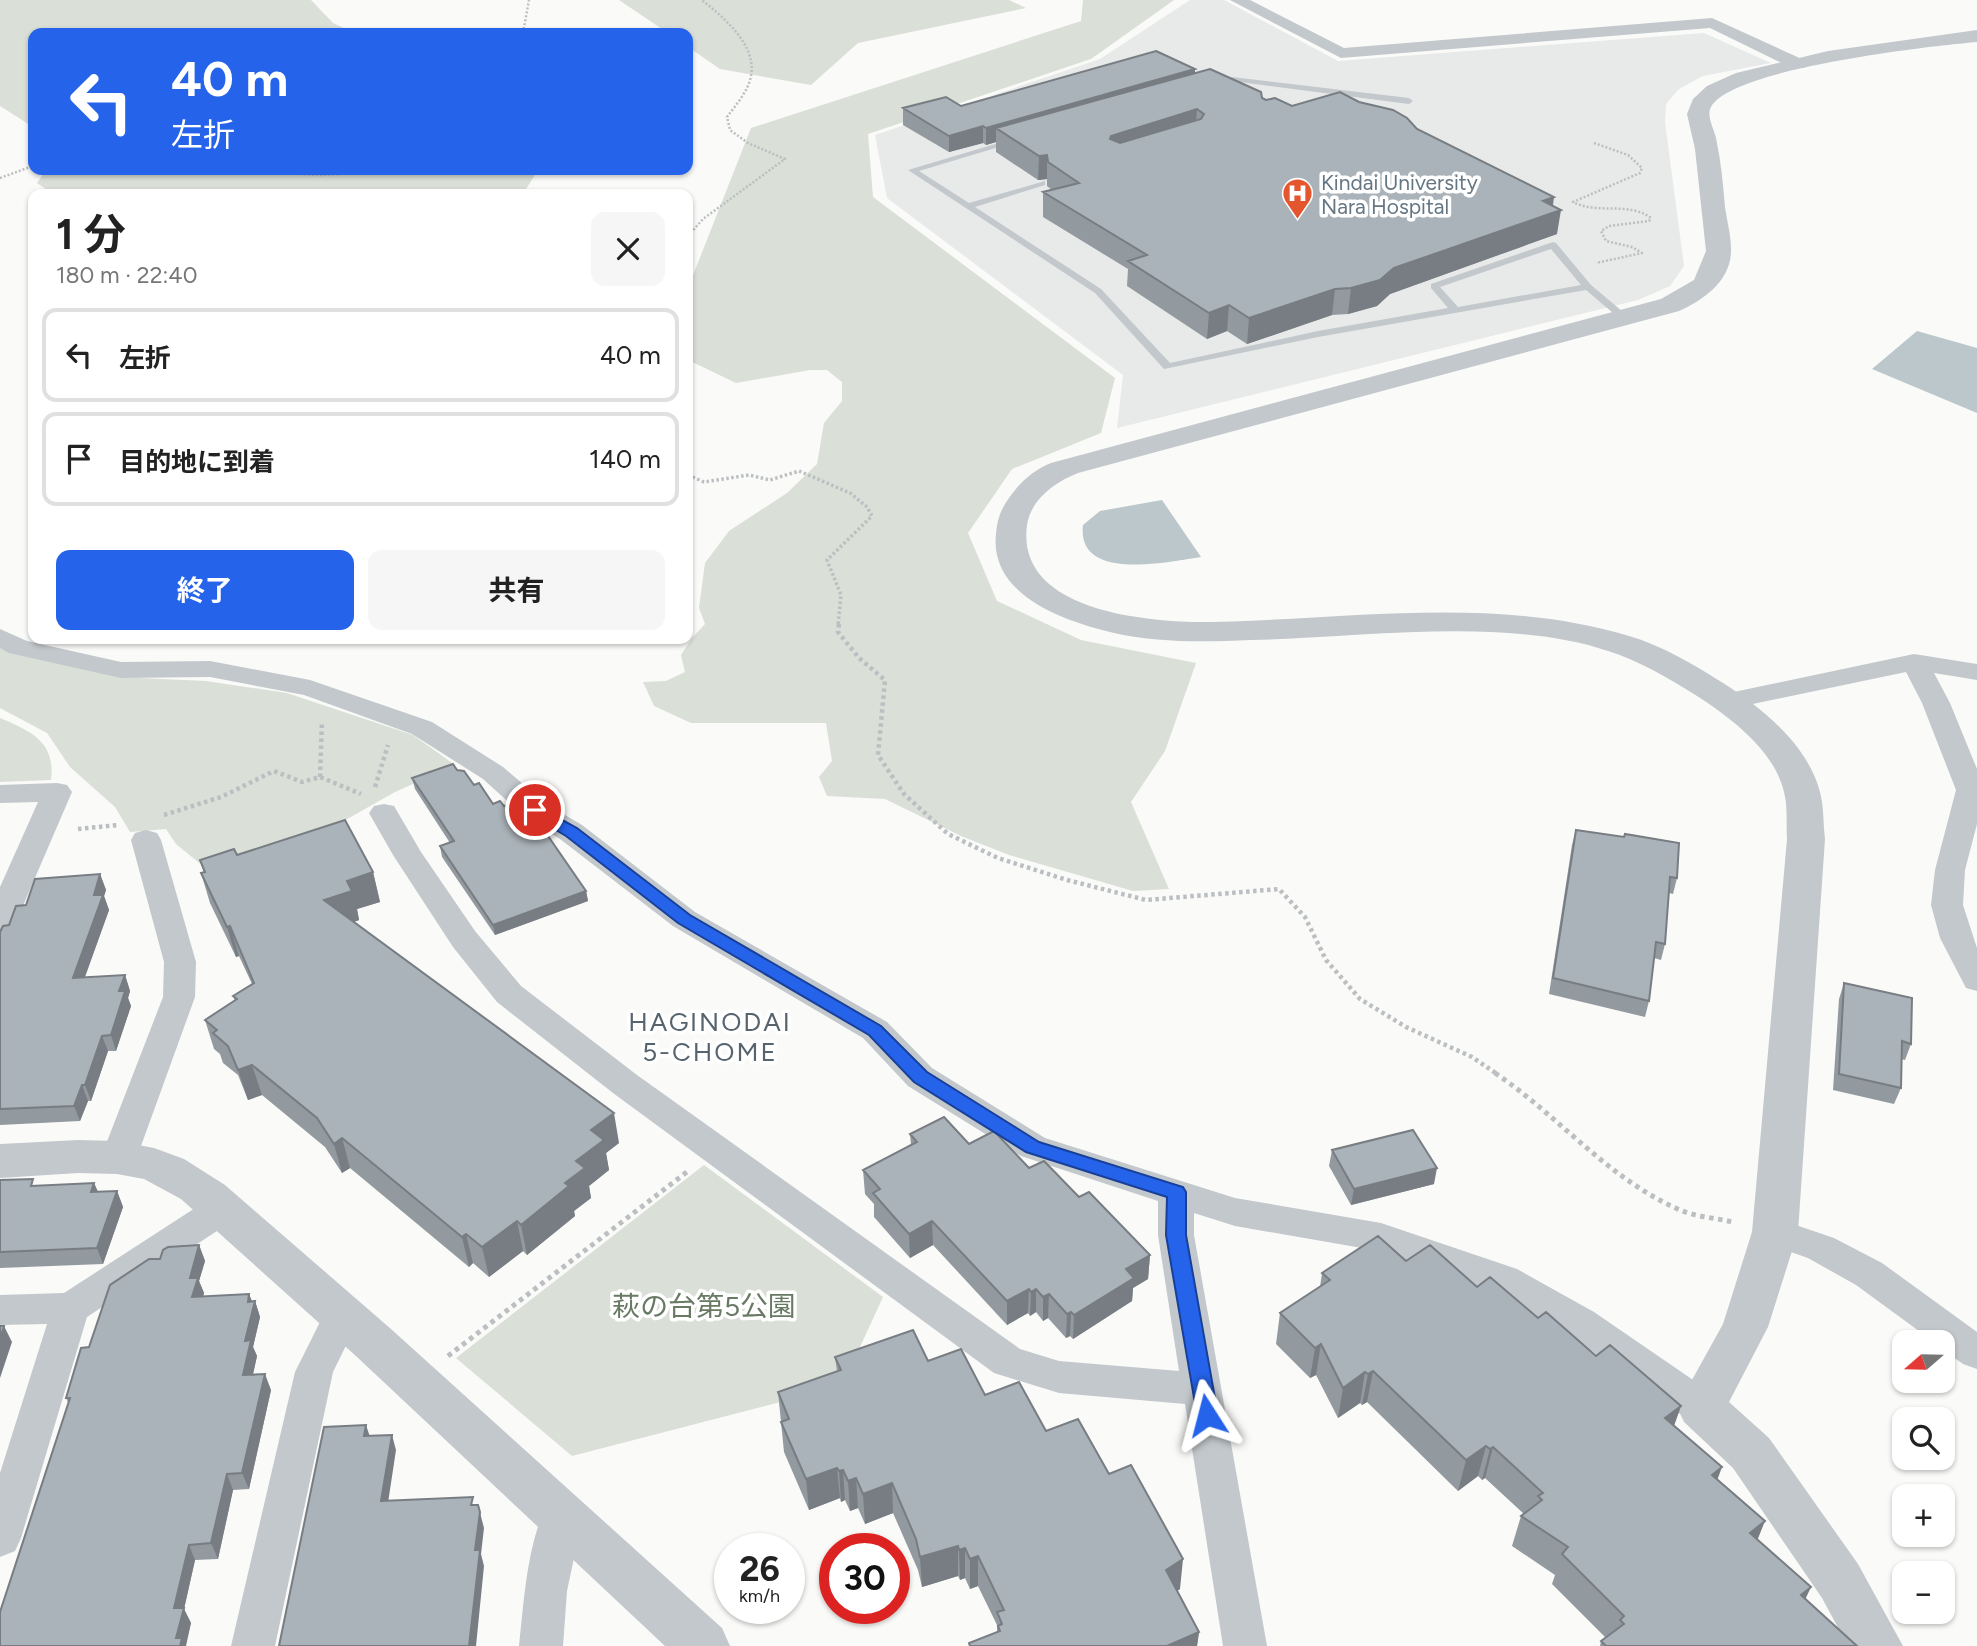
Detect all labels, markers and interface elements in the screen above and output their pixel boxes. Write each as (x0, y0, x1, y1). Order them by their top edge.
text: 40 m (171, 49, 288, 108)
icon: left (56, 56, 147, 147)
text: 左折 (171, 116, 235, 154)
place label: Kindai University Nara Hospital (1321, 170, 1478, 219)
hospital icon: Kindai University Nara Hospital (1281, 177, 1315, 221)
text: 1 分 (56, 209, 126, 260)
button: close (591, 212, 665, 286)
text: 180 m · 22:40 (56, 261, 197, 289)
icon: left (60, 336, 98, 374)
text: 40 m (600, 339, 661, 371)
text: 左折 (119, 342, 171, 374)
icon: arrive (60, 440, 98, 478)
text: 140 m (589, 443, 661, 475)
text: 目的地に到着 (119, 446, 275, 478)
button: 終了 (56, 550, 354, 630)
button: 共有 (368, 550, 665, 630)
pin (505, 780, 565, 840)
icon: arrive (516, 791, 554, 829)
district label: HAGINODAI 5-CHOME (628, 1006, 792, 1068)
park label: 萩の台第5公園 (612, 1289, 796, 1323)
north arrow (1892, 1330, 1955, 1393)
map controls (1892, 1330, 1955, 1624)
position arrow (1170, 1378, 1244, 1452)
button: search (1892, 1407, 1955, 1470)
button: + (1892, 1484, 1955, 1547)
speed limit sign: 30 (819, 1533, 910, 1624)
text: 26 (739, 1548, 780, 1590)
button: − (1892, 1561, 1955, 1624)
text: km/h (739, 1585, 780, 1607)

